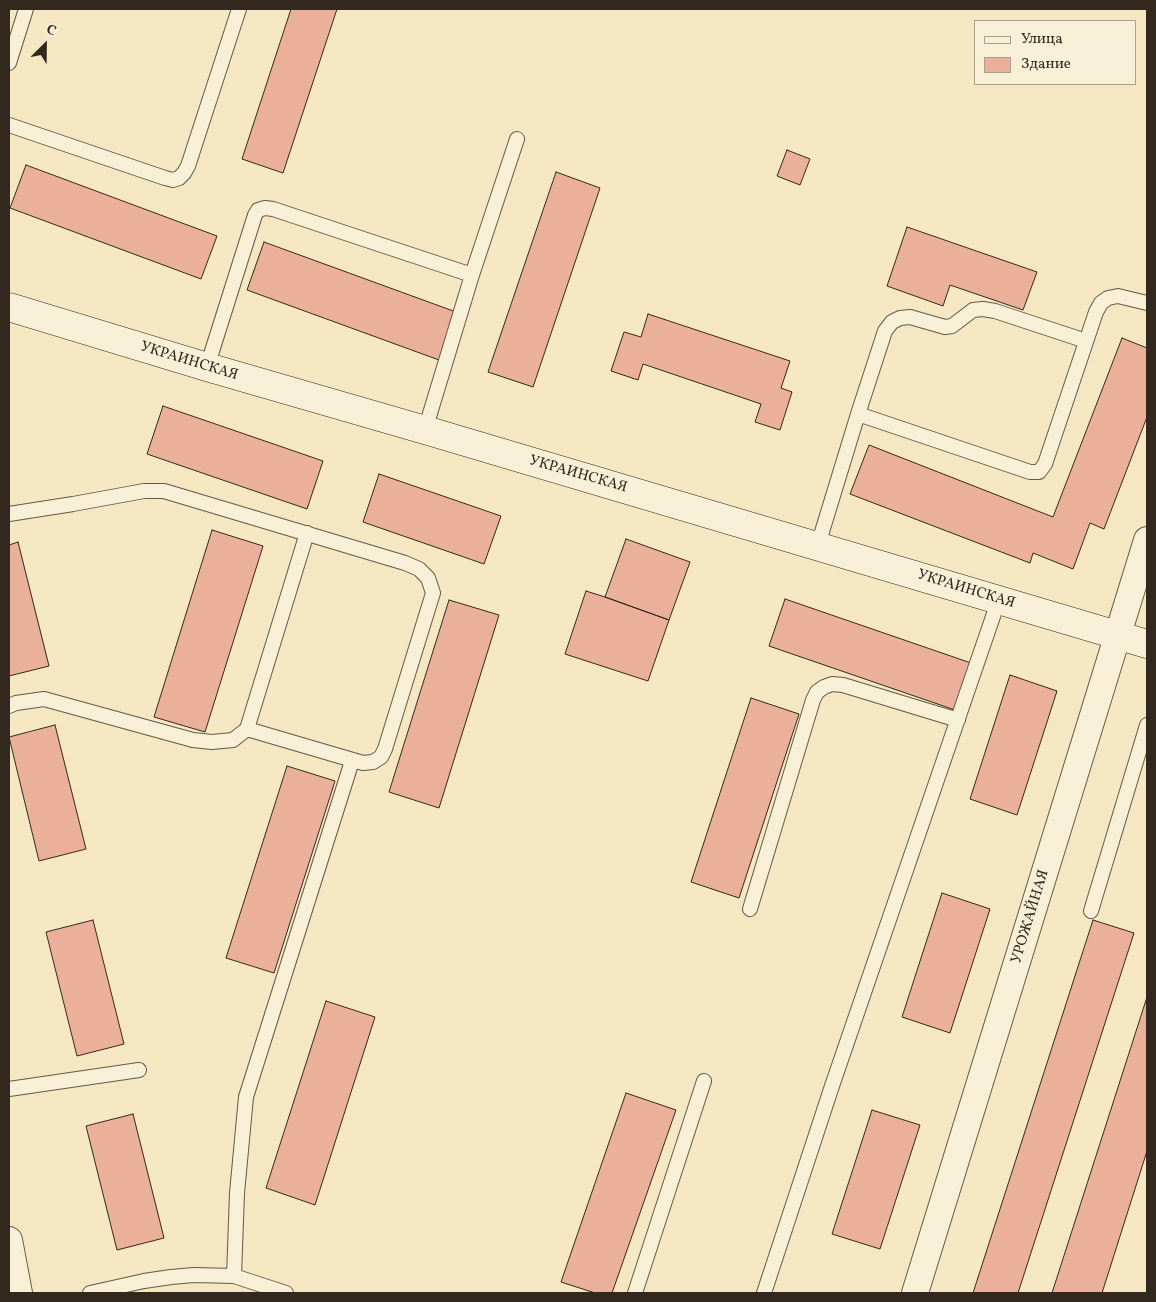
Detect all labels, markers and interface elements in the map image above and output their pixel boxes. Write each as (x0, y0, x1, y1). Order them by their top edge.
north arrow (20, 20, 70, 70)
text: С (43, 20, 59, 41)
legend (974, 20, 1136, 85)
text: Улица (1021, 29, 1063, 50)
text: Здание (1021, 54, 1071, 75)
street label: УКРАИНСКАЯ (138, 339, 240, 385)
street label: УКРАИНСКАЯ (527, 452, 629, 498)
street label: УКРАИНСКАЯ (915, 567, 1017, 613)
street label: УРОЖАЙНАЯ (1008, 868, 1054, 966)

